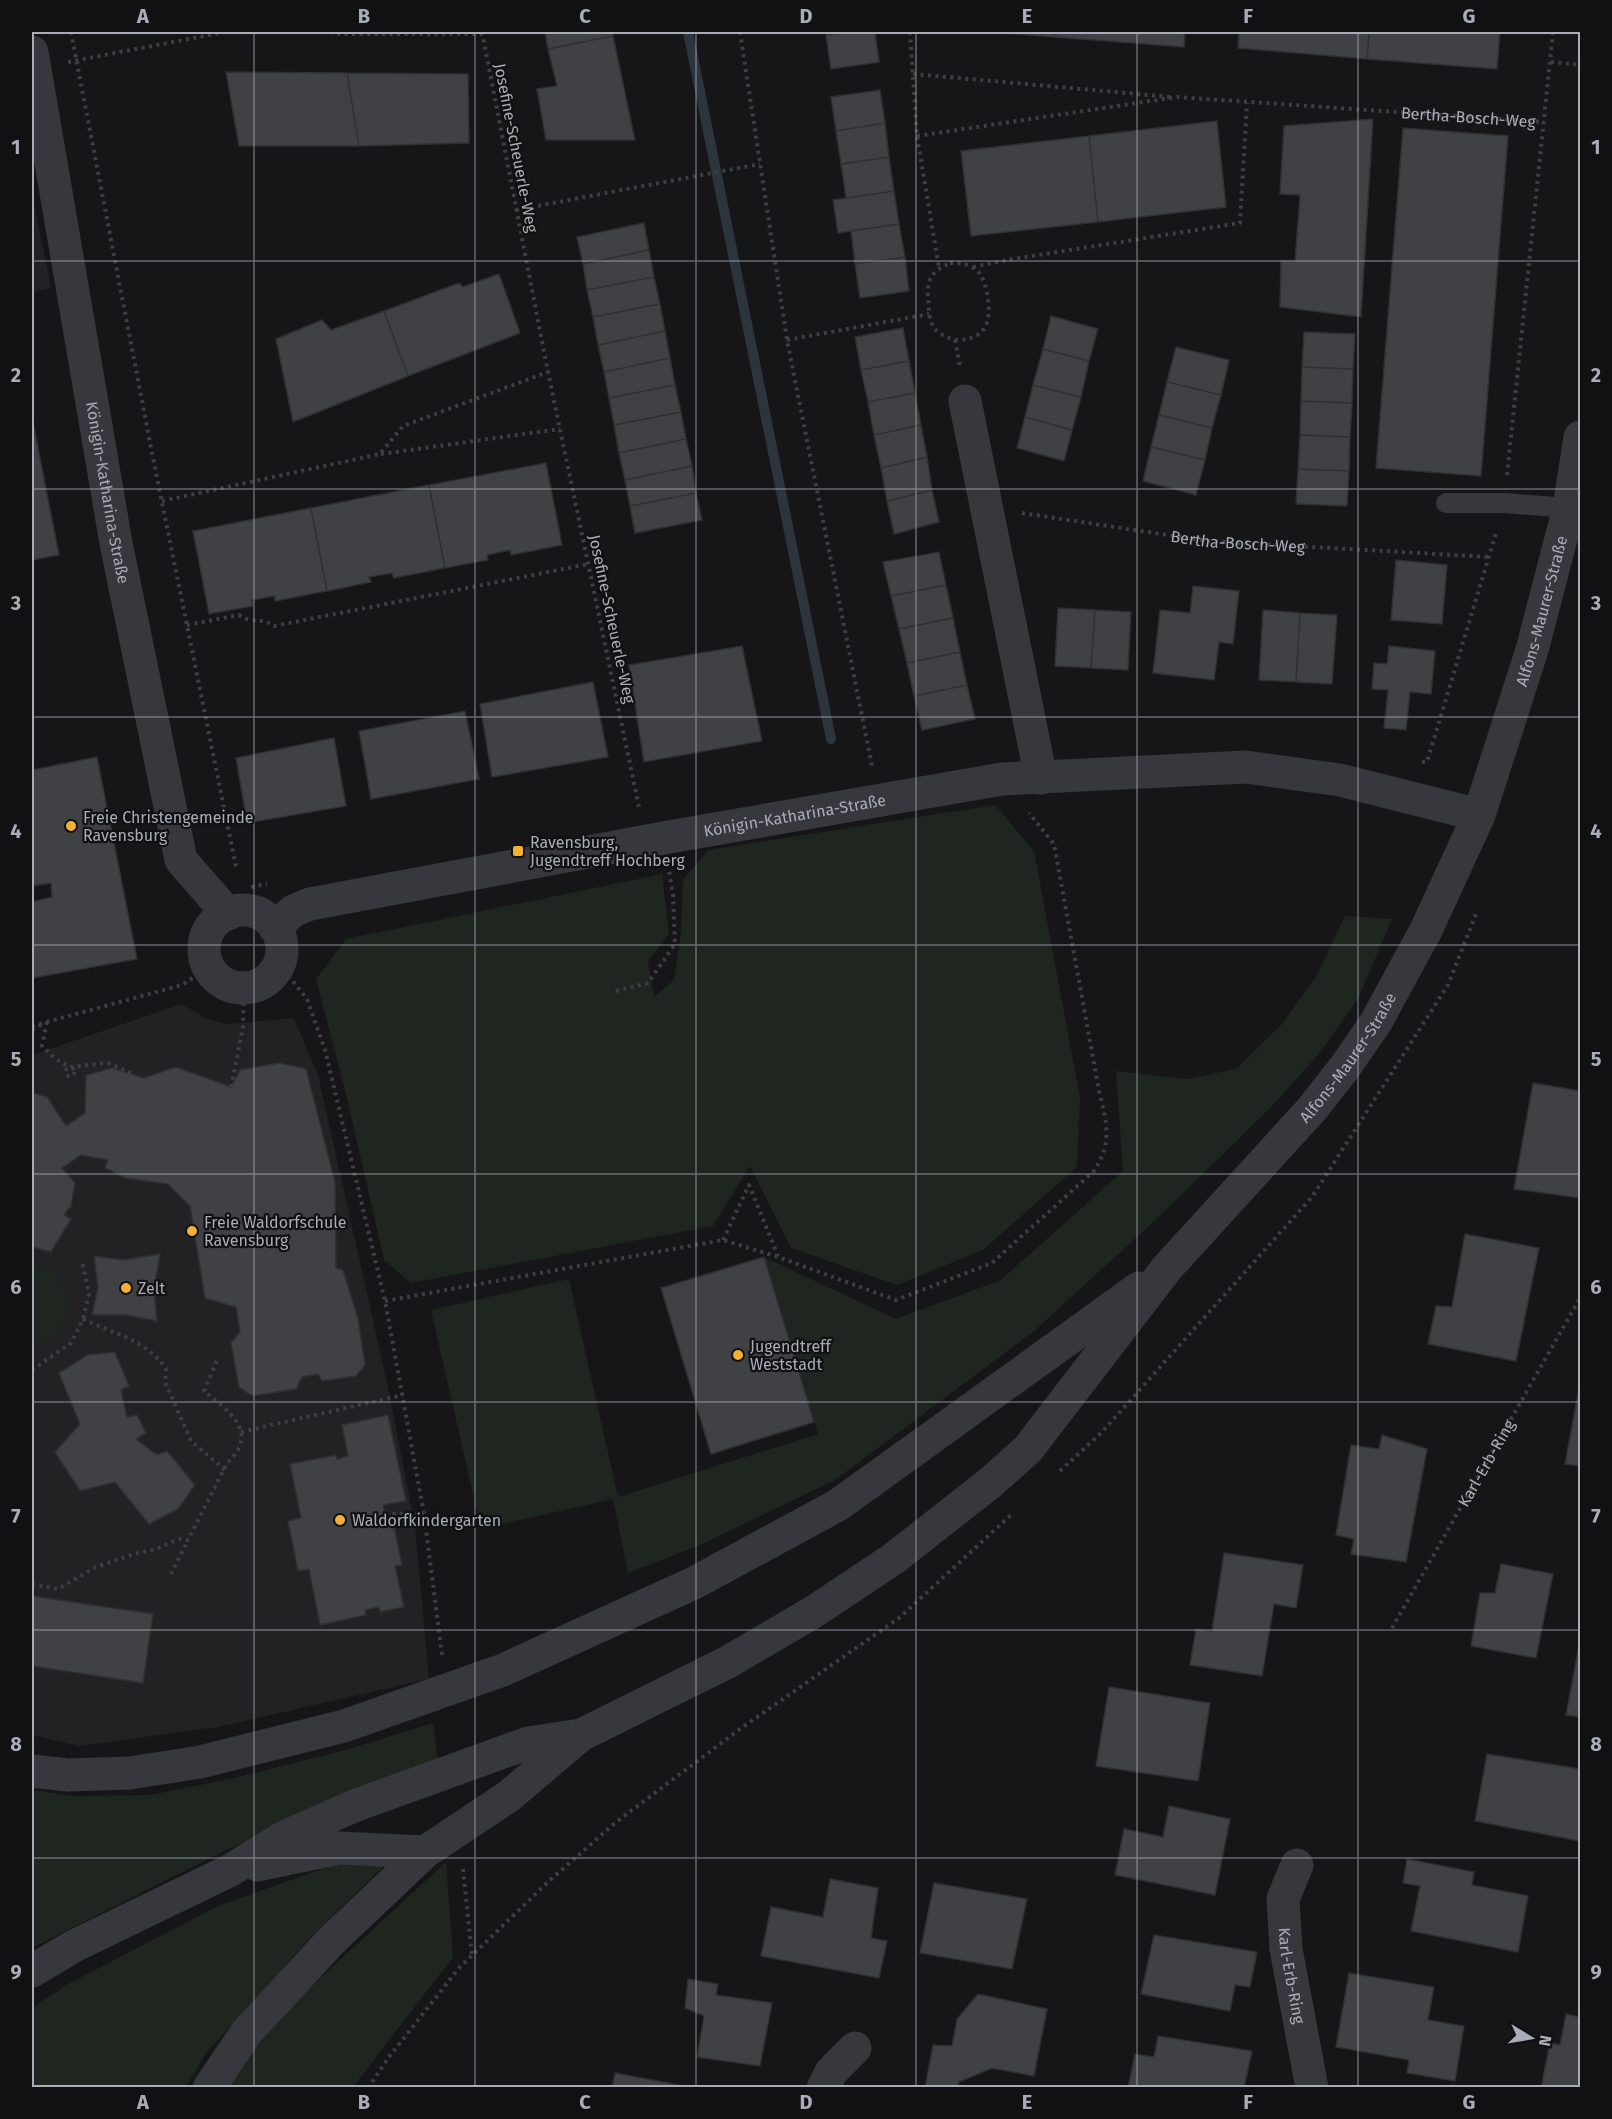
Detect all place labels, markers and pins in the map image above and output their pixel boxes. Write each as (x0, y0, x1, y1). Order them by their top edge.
place label: Freie Christengemeinde Ravensburg (83, 808, 254, 845)
marker: Freie Christengemeinde Ravensburg (64, 819, 78, 833)
place label: Ravensburg, Jugendtreff Hochberg (530, 833, 685, 870)
marker: Ravensburg, Jugendtreff Hochberg (511, 844, 525, 858)
place label: Freie Waldorfschule Ravensburg (204, 1213, 347, 1250)
marker: Freie Waldorfschule Ravensburg (185, 1224, 199, 1238)
place label: Zelt (138, 1279, 165, 1298)
marker: Zelt (119, 1281, 133, 1295)
place label: Jugendtreff Weststadt (750, 1337, 832, 1374)
marker: Jugendtreff Weststadt (731, 1348, 745, 1362)
place label: Waldorfkindergarten (352, 1511, 501, 1530)
marker: Waldorfkindergarten (333, 1513, 347, 1527)

